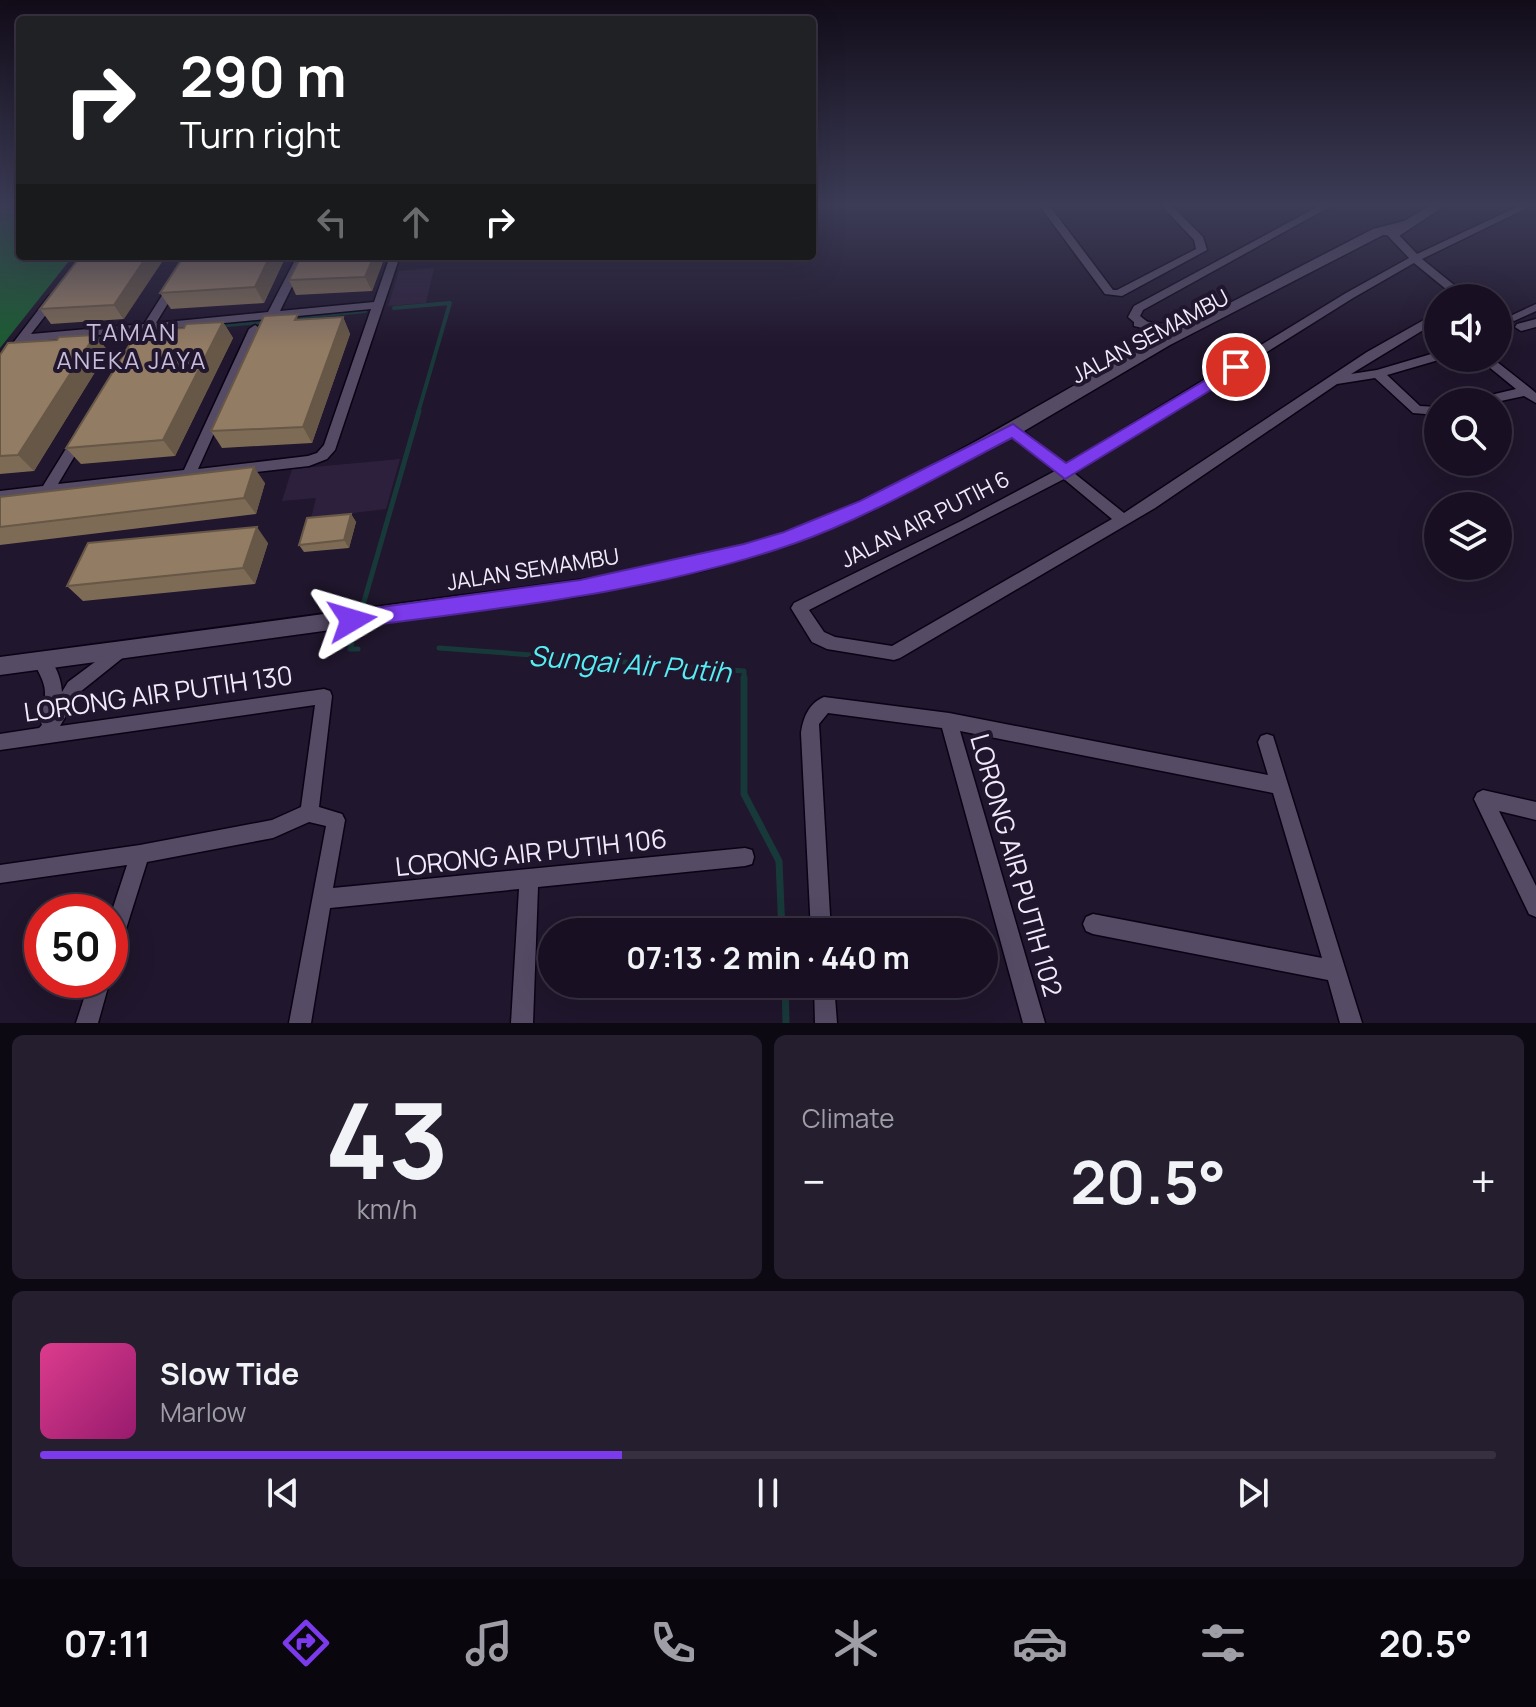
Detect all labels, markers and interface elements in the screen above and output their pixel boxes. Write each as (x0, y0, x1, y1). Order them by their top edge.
text: 290 m (180, 37, 347, 114)
icon: right (48, 48, 152, 152)
text: Turn right (180, 110, 341, 159)
icon: left (310, 200, 354, 244)
icon: ahead (394, 200, 438, 244)
icon: right (478, 200, 522, 244)
street label: JALAN SEMAMBU (1066, 282, 1234, 390)
map controls (1424, 284, 1512, 580)
button: sound (1424, 284, 1512, 372)
district label: TAMAN ANEKA JAYA (57, 315, 207, 376)
pin (1202, 333, 1270, 401)
icon: arrive (1214, 345, 1258, 389)
button: search (1424, 388, 1512, 476)
street label: JALAN AIR PUTIH 6 (835, 463, 1015, 575)
button: layers (1424, 492, 1512, 580)
street label: JALAN SEMAMBU (445, 541, 621, 597)
position arrow (310, 578, 394, 662)
water label: Sungai Air Putih (527, 635, 734, 691)
street label: LORONG AIR PUTIH 130 (21, 656, 295, 730)
street label: LORONG AIR PUTIH 102 (962, 730, 1072, 1000)
street label: LORONG AIR PUTIH 106 (393, 820, 669, 884)
speed limit sign: 50 (24, 894, 128, 998)
text: 07:13 · 2 min · 440 m (626, 937, 910, 978)
text: 43 (325, 1068, 449, 1210)
text: Climate (802, 1100, 894, 1136)
text: 20.5° (1070, 1140, 1226, 1222)
text: − (802, 1151, 826, 1211)
text: + (1471, 1151, 1496, 1211)
text: km/h (357, 1191, 417, 1227)
text: Slow Tide (160, 1353, 299, 1394)
text: Marlow (160, 1394, 247, 1430)
icon: previous (261, 1471, 305, 1515)
icon: pause (746, 1471, 790, 1515)
icon: next (1231, 1471, 1275, 1515)
icon: directions (278, 1615, 334, 1671)
icon: music (461, 1615, 517, 1671)
icon: phone (645, 1615, 701, 1671)
icon: climate (828, 1615, 884, 1671)
icon: car (1012, 1615, 1068, 1671)
icon: filters (1195, 1615, 1251, 1671)
text: 07:11 (64, 1619, 151, 1668)
text: 20.5° (1379, 1619, 1472, 1668)

